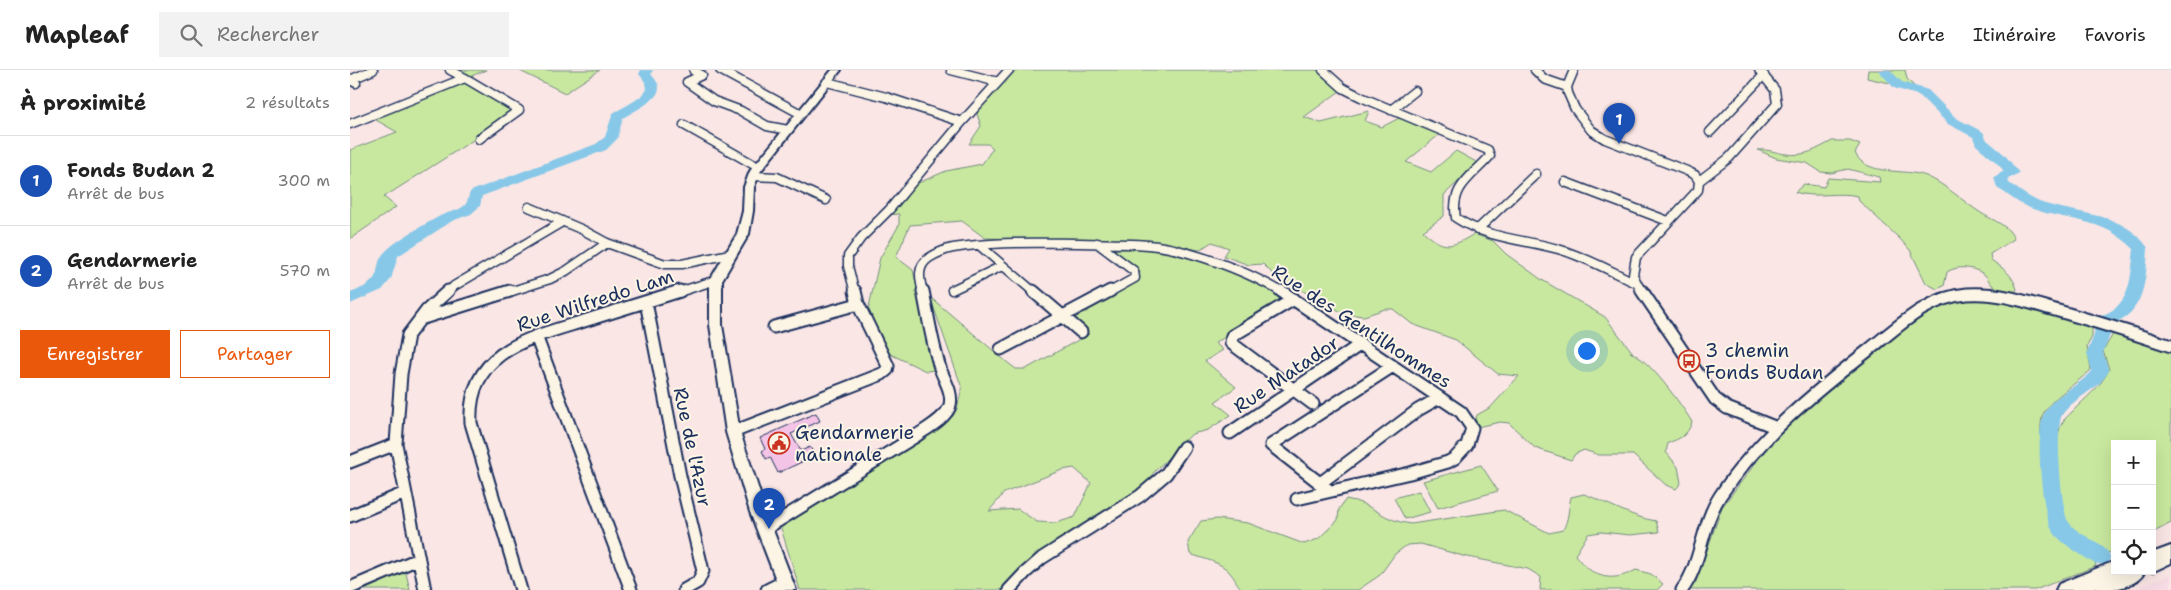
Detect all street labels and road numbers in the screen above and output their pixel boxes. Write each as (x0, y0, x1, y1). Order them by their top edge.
street label: Rue des Gentilhommes (1267, 259, 1456, 394)
street label: Rue Wilfredo Lam (514, 263, 677, 338)
street label: Rue Matador (1229, 330, 1344, 419)
street label: Rue de l'Azur (668, 385, 717, 509)

